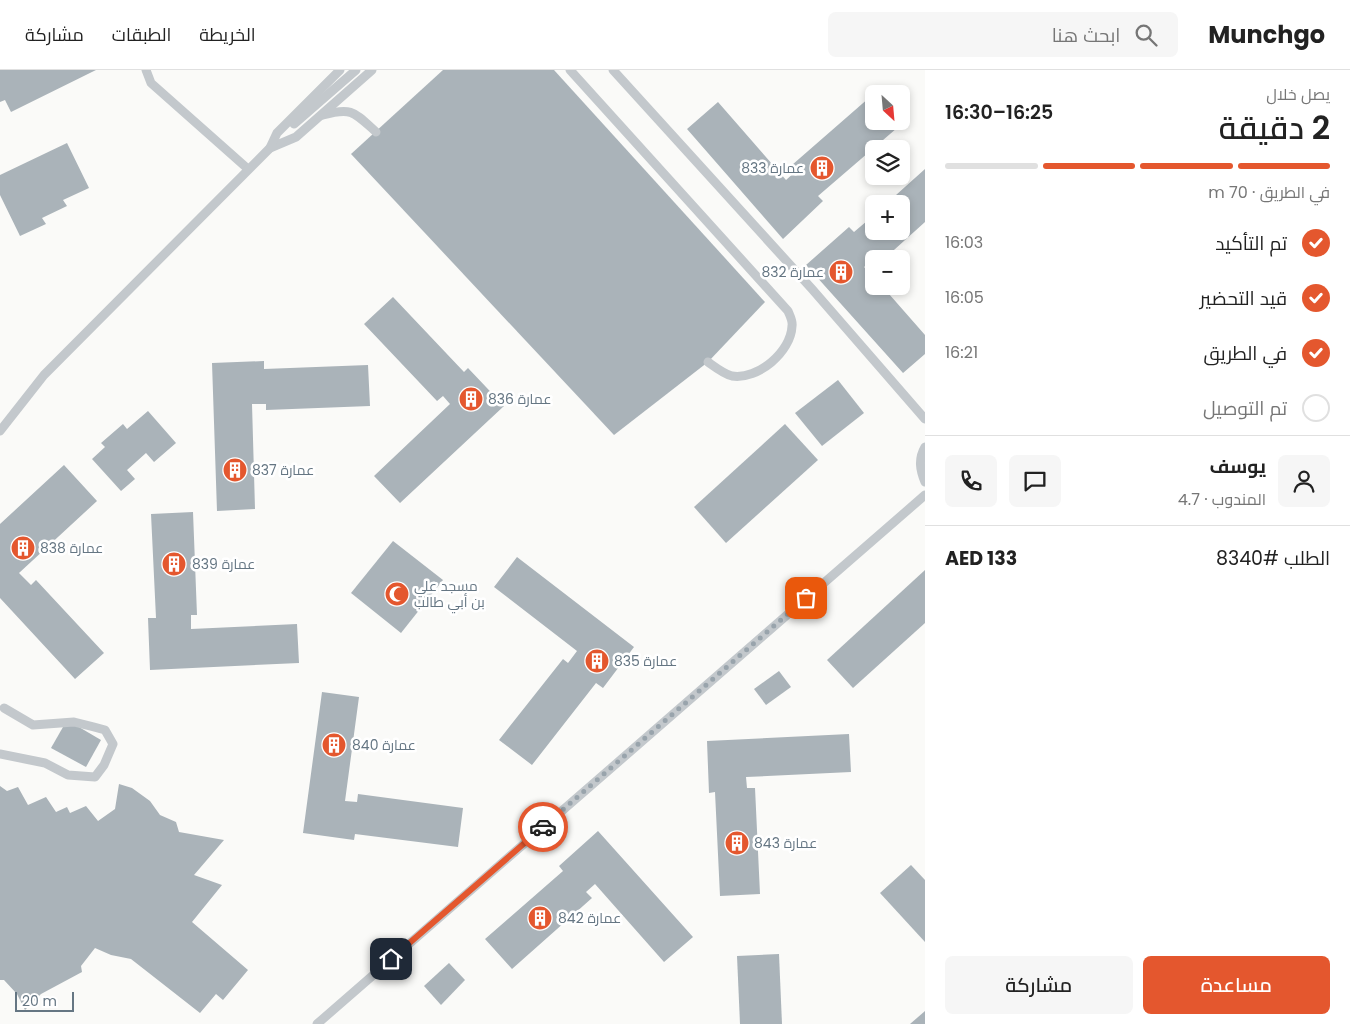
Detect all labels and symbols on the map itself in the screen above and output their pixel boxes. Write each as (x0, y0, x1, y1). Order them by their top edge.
north arrow (865, 85, 910, 130)
building icon: عمارة 833 (809, 155, 835, 181)
place label: عمارة 833 (741, 158, 804, 178)
building icon: عمارة 832 (828, 259, 854, 285)
place label: عمارة 832 (761, 262, 824, 282)
building icon: عمارة 836 (458, 386, 484, 412)
place label: عمارة 836 (488, 389, 551, 409)
building icon: عمارة 837 (222, 457, 248, 483)
place label: عمارة 837 (252, 460, 314, 480)
building icon: عمارة 838 (10, 535, 36, 561)
place label: عمارة 838 (40, 538, 103, 558)
building icon: عمارة 839 (161, 551, 187, 577)
place label: عمارة 839 (192, 554, 255, 574)
place label: مسجد علي بن أبي طالب (414, 576, 485, 614)
pin (785, 577, 827, 619)
mosque icon: مسجد علي بن أبي طالب (384, 581, 410, 607)
building icon: عمارة 835 (584, 648, 610, 674)
place label: عمارة 835 (614, 651, 677, 671)
building icon: عمارة 840 (321, 732, 347, 758)
place label: عمارة 840 (352, 735, 416, 755)
courier (518, 802, 568, 852)
building icon: عمارة 843 (724, 830, 750, 856)
place label: عمارة 843 (754, 833, 817, 853)
building icon: عمارة 842 (527, 905, 553, 931)
place label: عمارة 842 (558, 908, 621, 928)
pin (370, 938, 412, 980)
scale bar (15, 989, 74, 1012)

